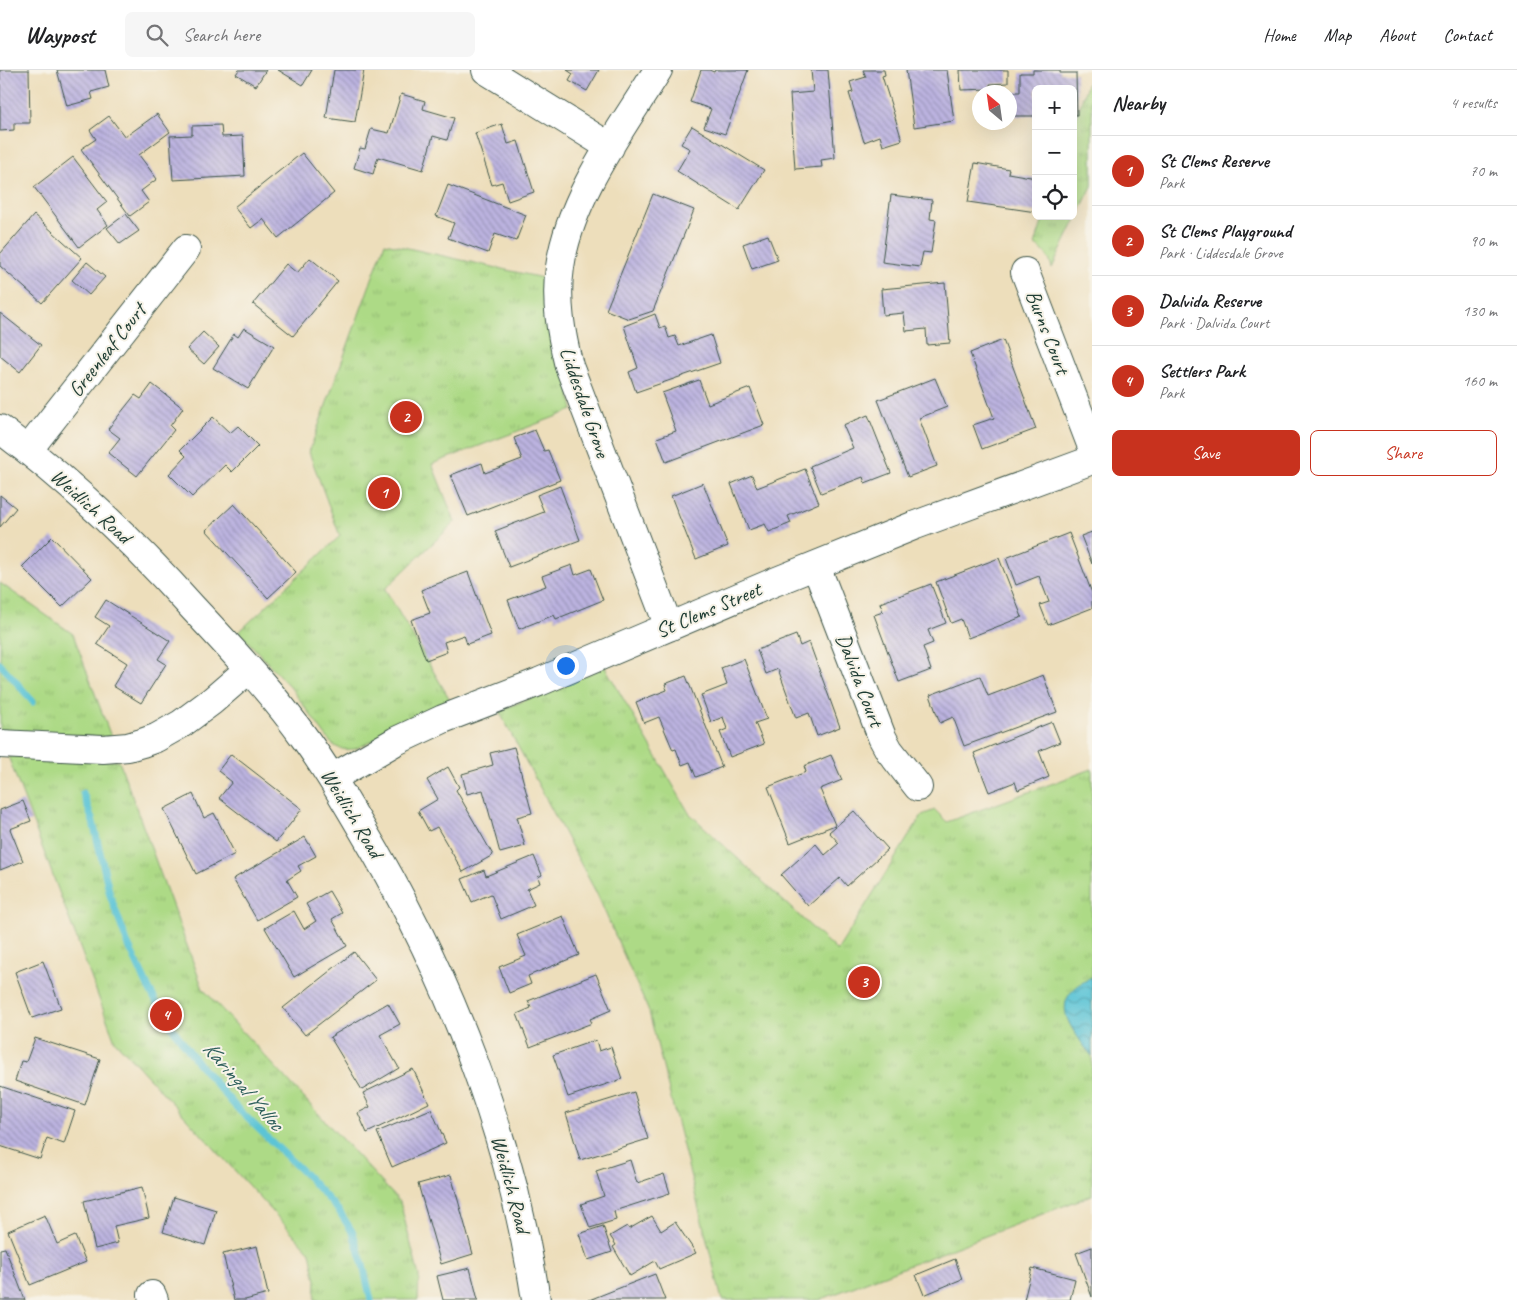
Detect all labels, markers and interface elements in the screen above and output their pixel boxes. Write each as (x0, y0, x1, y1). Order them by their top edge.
search box (125, 12, 475, 57)
text: Waypost (25, 20, 95, 50)
icon: search (143, 21, 171, 49)
text: Search here (183, 23, 260, 47)
text: Home (1263, 24, 1296, 46)
text: Map (1324, 24, 1351, 46)
text: About (1379, 24, 1415, 46)
text: Contact (1443, 24, 1492, 46)
north arrow (972, 85, 1017, 130)
map controls (1032, 85, 1077, 220)
button: + (1032, 85, 1077, 130)
text: Nearby (1112, 90, 1165, 116)
text: 4 results (1450, 93, 1497, 113)
button: − (1032, 130, 1077, 175)
text: St Clems Reserve (1159, 149, 1269, 173)
text: 1 (1124, 161, 1132, 181)
text: 70 m (1470, 161, 1497, 181)
text: Park (1159, 173, 1184, 193)
button: locate (1032, 175, 1077, 220)
text: St Clems Playground (1159, 219, 1291, 243)
text: 2 (1124, 231, 1132, 251)
text: 90 m (1470, 231, 1497, 251)
text: Park · Liddesdale Grove (1159, 243, 1283, 263)
street label: Burns Court (1020, 286, 1077, 380)
text: Dalvida Reserve (1159, 289, 1261, 313)
street label: Greenleaf Court (63, 296, 153, 402)
text: 3 (1124, 301, 1132, 321)
text: 130 m (1463, 301, 1497, 321)
text: Park · Dalvida Court (1159, 313, 1269, 333)
street label: Liddesdale Grove (554, 343, 616, 462)
text: Settlers Park (1159, 359, 1245, 383)
text: 4 (1124, 371, 1132, 391)
text: 160 m (1463, 371, 1497, 391)
text: Park (1159, 383, 1184, 403)
pin: 2 (390, 398, 422, 436)
button: Save (1112, 430, 1300, 476)
button: Share (1310, 430, 1497, 476)
street label: Weidlich Road (45, 463, 140, 551)
pin: 1 (368, 474, 400, 512)
street label: St Clems Street (651, 575, 767, 644)
street label: Dalvida Court (830, 630, 890, 732)
your location (553, 653, 579, 679)
street label: Weidlich Road (315, 764, 391, 866)
pin: 3 (848, 963, 880, 1001)
pin: 4 (150, 996, 182, 1034)
water label: Karingal Yalloc (197, 1035, 292, 1139)
street label: Weidlich Road (486, 1133, 537, 1239)

